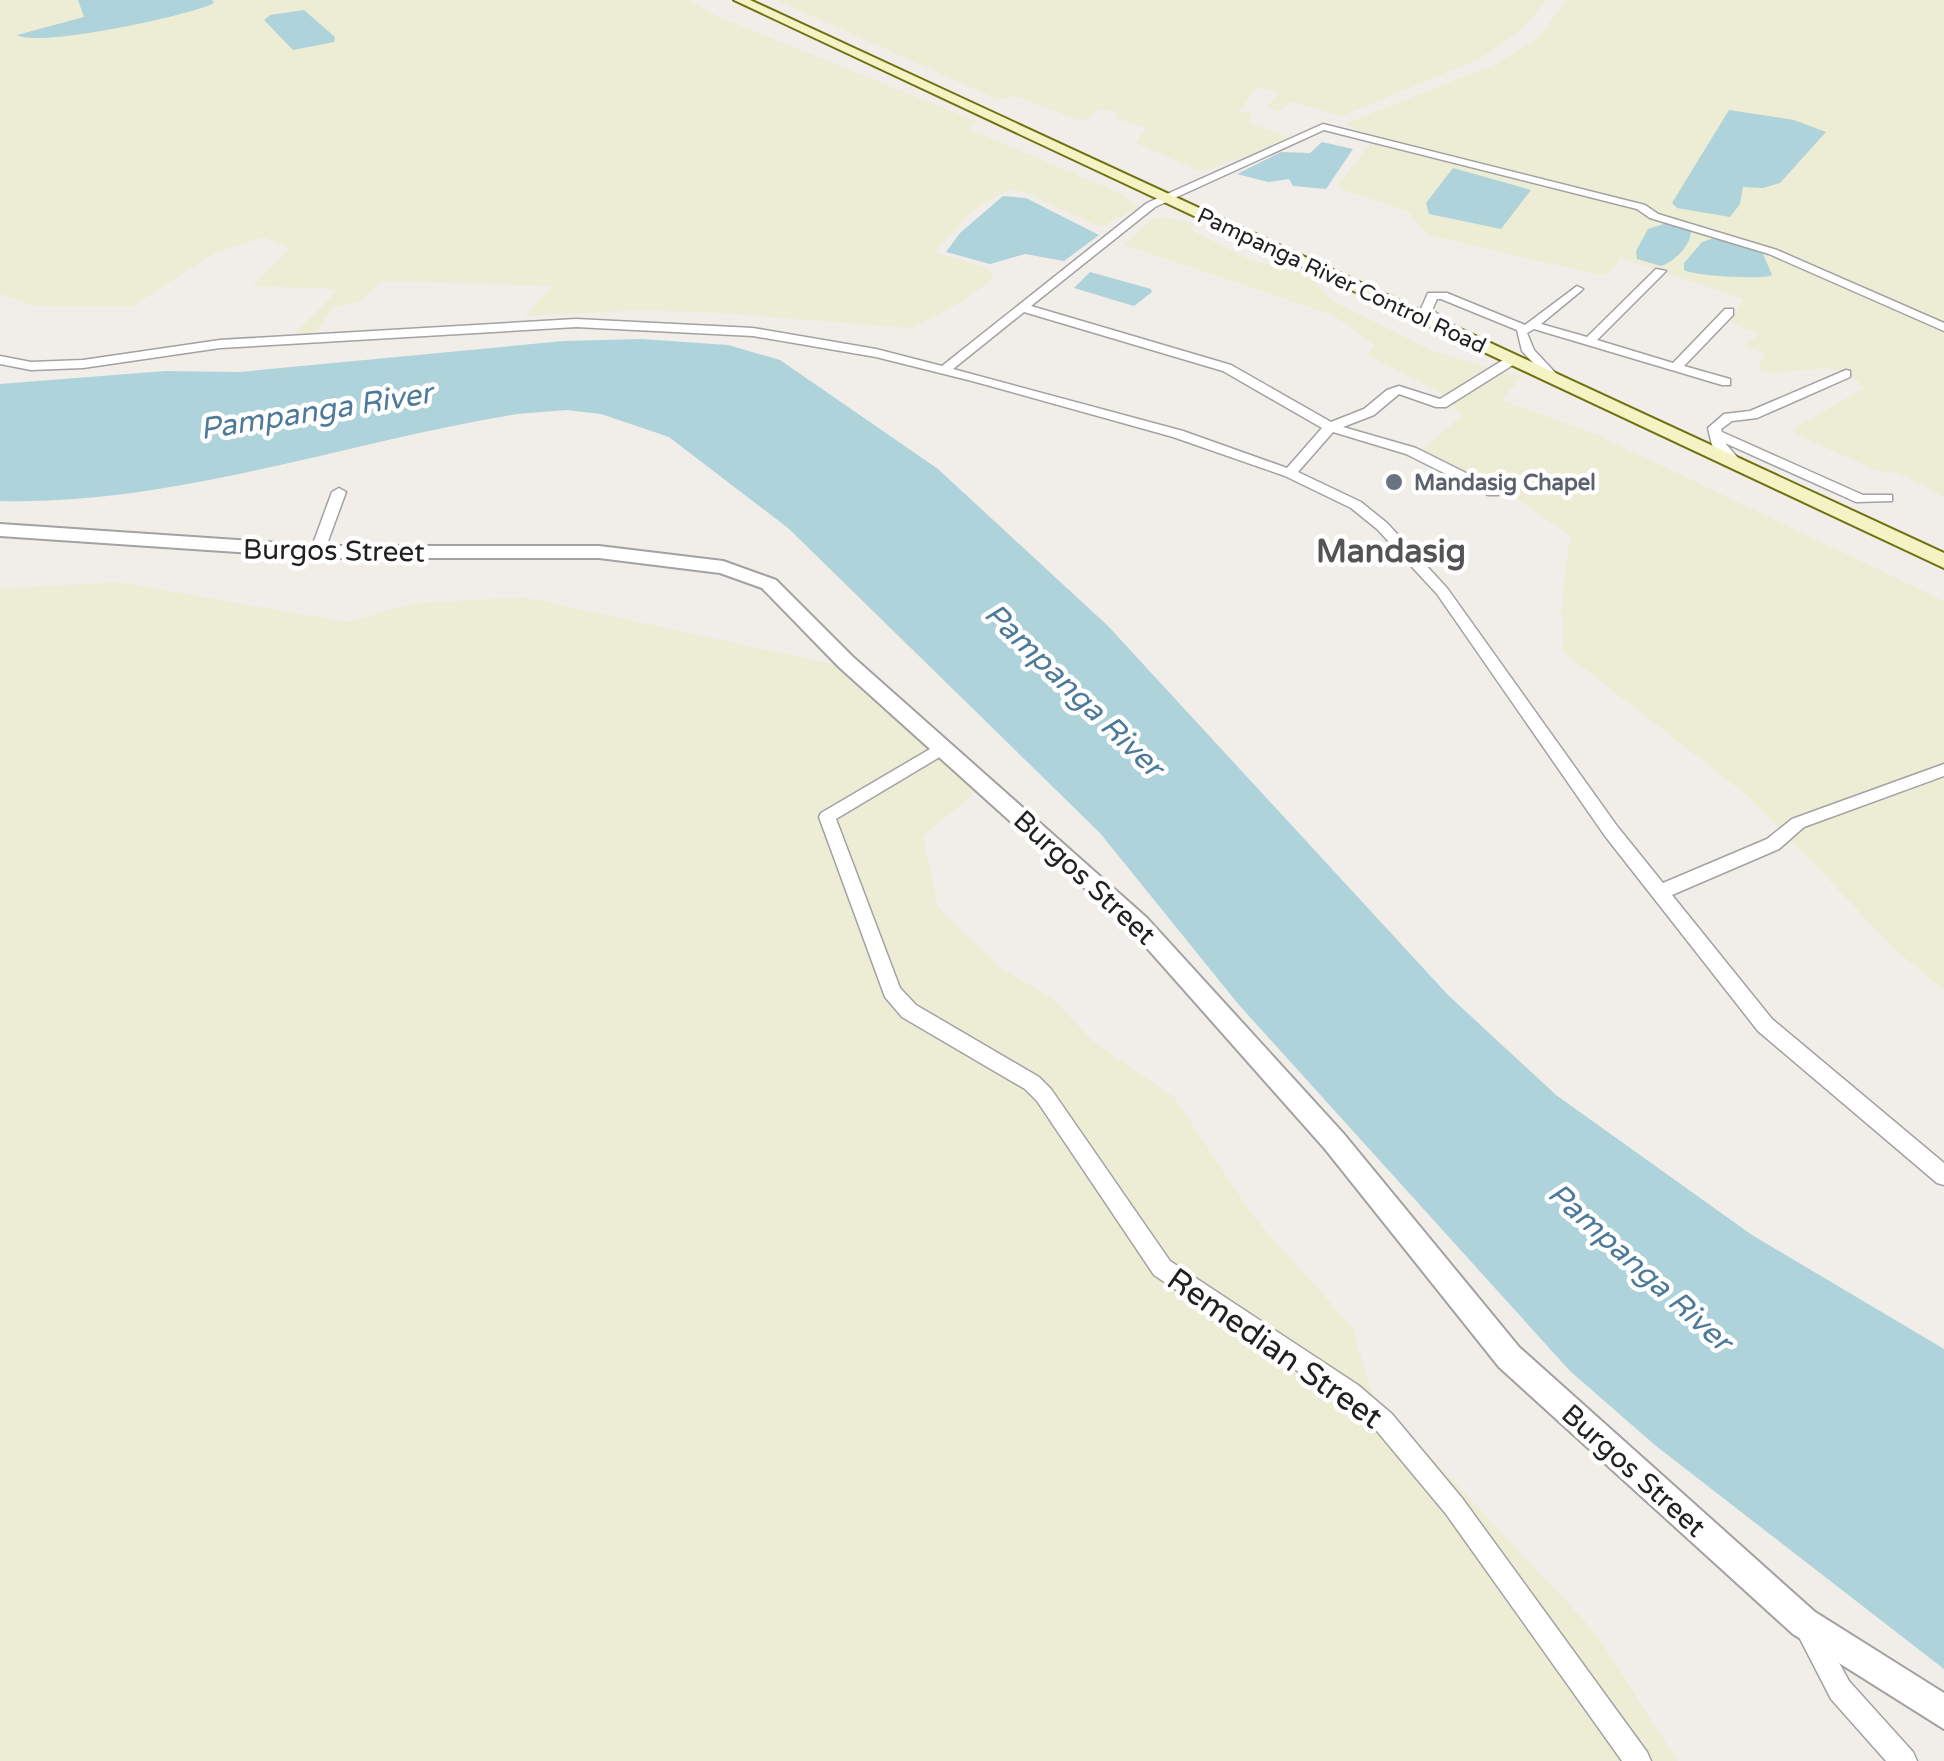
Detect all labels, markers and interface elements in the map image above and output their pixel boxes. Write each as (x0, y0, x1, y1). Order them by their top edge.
street label: Pampanga River Control Road (1193, 202, 1490, 359)
water label: Pampanga River (197, 374, 438, 448)
place label: Mandasig Chapel (1414, 470, 1596, 496)
marker: Mandasig Chapel (1383, 471, 1405, 493)
street label: Burgos Street (243, 532, 426, 570)
district label: Mandasig (1316, 533, 1466, 571)
water label: Pampanga River (976, 596, 1173, 788)
street label: Burgos Street (1006, 803, 1163, 952)
water label: Pampanga River (1540, 1175, 1742, 1362)
street label: Remedian Street (1160, 1260, 1389, 1437)
street label: Burgos Street (1554, 1397, 1713, 1544)

